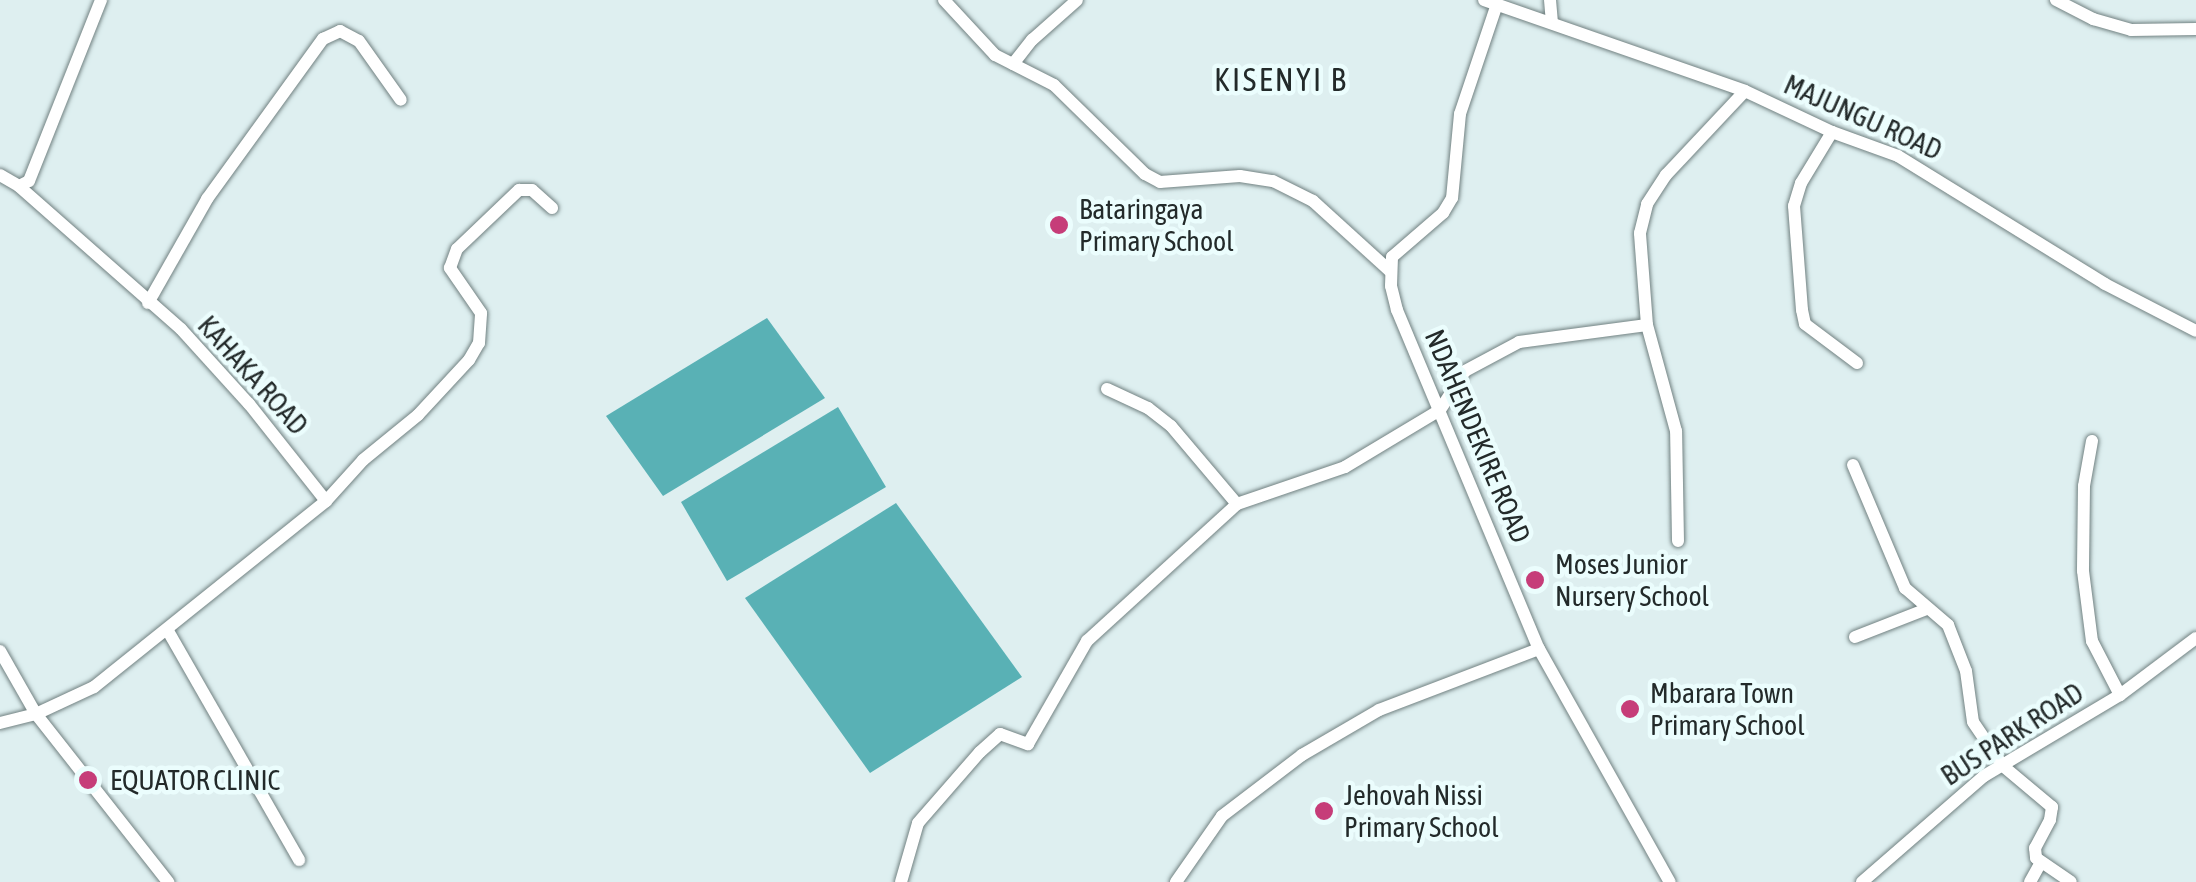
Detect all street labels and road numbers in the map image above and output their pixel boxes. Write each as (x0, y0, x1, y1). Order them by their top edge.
street label: MAJUNGU ROAD (1779, 67, 1947, 167)
street label: KAHAKA ROAD (191, 309, 315, 441)
street label: NDAHENDEKIRE ROAD (1418, 324, 1538, 548)
street label: BUS PARK ROAD (1935, 676, 2089, 792)

